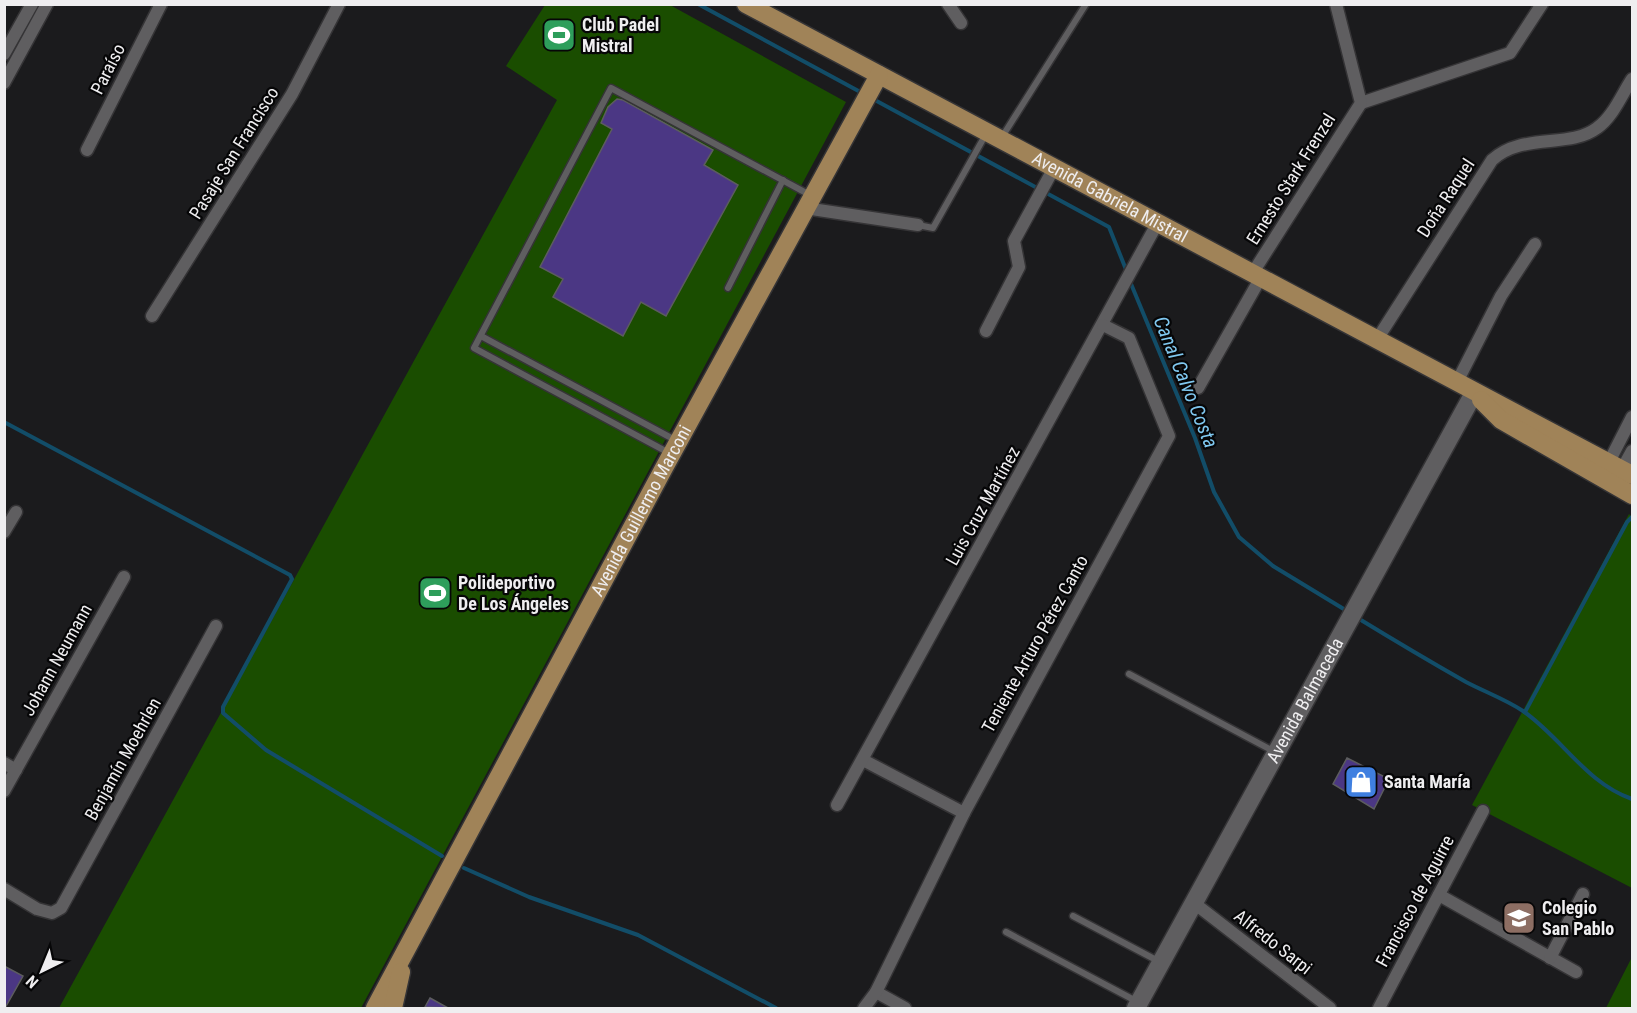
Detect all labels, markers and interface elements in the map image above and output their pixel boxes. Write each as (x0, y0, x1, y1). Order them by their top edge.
place label: Club Padel Mistral (582, 14, 659, 56)
sports icon: Club Padel Mistral (541, 17, 577, 53)
street label: Paraíso (86, 40, 129, 97)
street label: Pasaje San Francisco (184, 83, 283, 223)
street label: Ernesto Stark Frenzel (1242, 109, 1339, 248)
street label: Avenida Gabriela Mistral (1029, 147, 1191, 247)
street label: Doña Raquel (1412, 155, 1479, 241)
water label: Canal Calvo Costa (1149, 313, 1223, 451)
street label: Avenida Guillermo Marconi (586, 422, 695, 600)
street label: Luis Cruz Martínez (941, 443, 1024, 569)
street label: Teniente Arturo Pérez Canto (977, 551, 1092, 736)
place label: Polideportivo De Los Ángeles (458, 572, 569, 614)
sports icon: Polideportivo De Los Ángeles (417, 575, 453, 611)
street label: Johann Neumann (17, 600, 96, 719)
street label: Avenida Balmaceda (1262, 634, 1347, 766)
street label: Benjamín Moehrlen (80, 694, 165, 824)
shop icon: Santa María (1343, 764, 1379, 800)
place label: Santa María (1384, 771, 1470, 792)
street label: Francisco de Aguirre (1371, 831, 1458, 970)
place label: Colegio San Pablo (1542, 897, 1614, 939)
school or university icon: Colegio San Pablo (1501, 900, 1537, 936)
street label: Alfredo Sarpi (1230, 905, 1316, 978)
north arrow (12, 941, 72, 1001)
text: N (22, 971, 42, 992)

